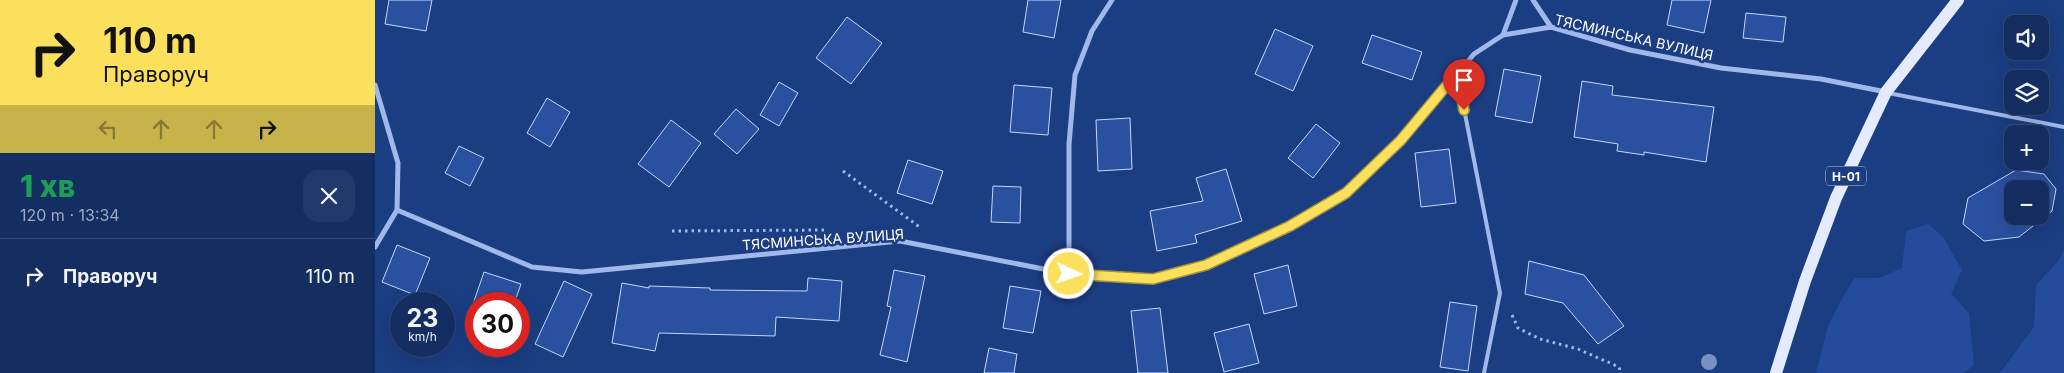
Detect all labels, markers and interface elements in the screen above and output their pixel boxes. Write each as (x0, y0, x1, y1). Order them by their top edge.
street label: ТЯСМИНСЬКА ВУЛИЦЯ (1553, 10, 1715, 64)
map controls (2004, 15, 2049, 225)
button: sound (2004, 15, 2049, 60)
text: 110 m (103, 19, 197, 61)
icon: right (20, 20, 85, 85)
pin (1443, 59, 1485, 110)
text: Праворуч (103, 61, 209, 87)
icon: arrive (1450, 66, 1478, 94)
button: layers (2004, 70, 2049, 115)
icon: left (94, 115, 122, 143)
icon: ahead (147, 115, 175, 143)
icon: ahead (200, 115, 228, 143)
icon: right (253, 115, 281, 143)
button: + (2004, 125, 2049, 170)
road number: Н-01 (1826, 167, 1866, 186)
text: 1 хв (20, 168, 75, 204)
button: close (303, 170, 355, 222)
button: − (2004, 180, 2049, 225)
text: 120 m · 13:34 (20, 205, 120, 225)
street label: ТЯСМИНСЬКА ВУЛИЦЯ (741, 225, 905, 253)
position arrow (1042, 247, 1094, 299)
icon: right (20, 262, 48, 290)
text: Праворуч (63, 265, 157, 288)
text: 110 m (306, 265, 355, 288)
speed limit sign: 30 (465, 292, 530, 357)
text: 23 (407, 303, 438, 333)
text: km/h (408, 329, 437, 344)

